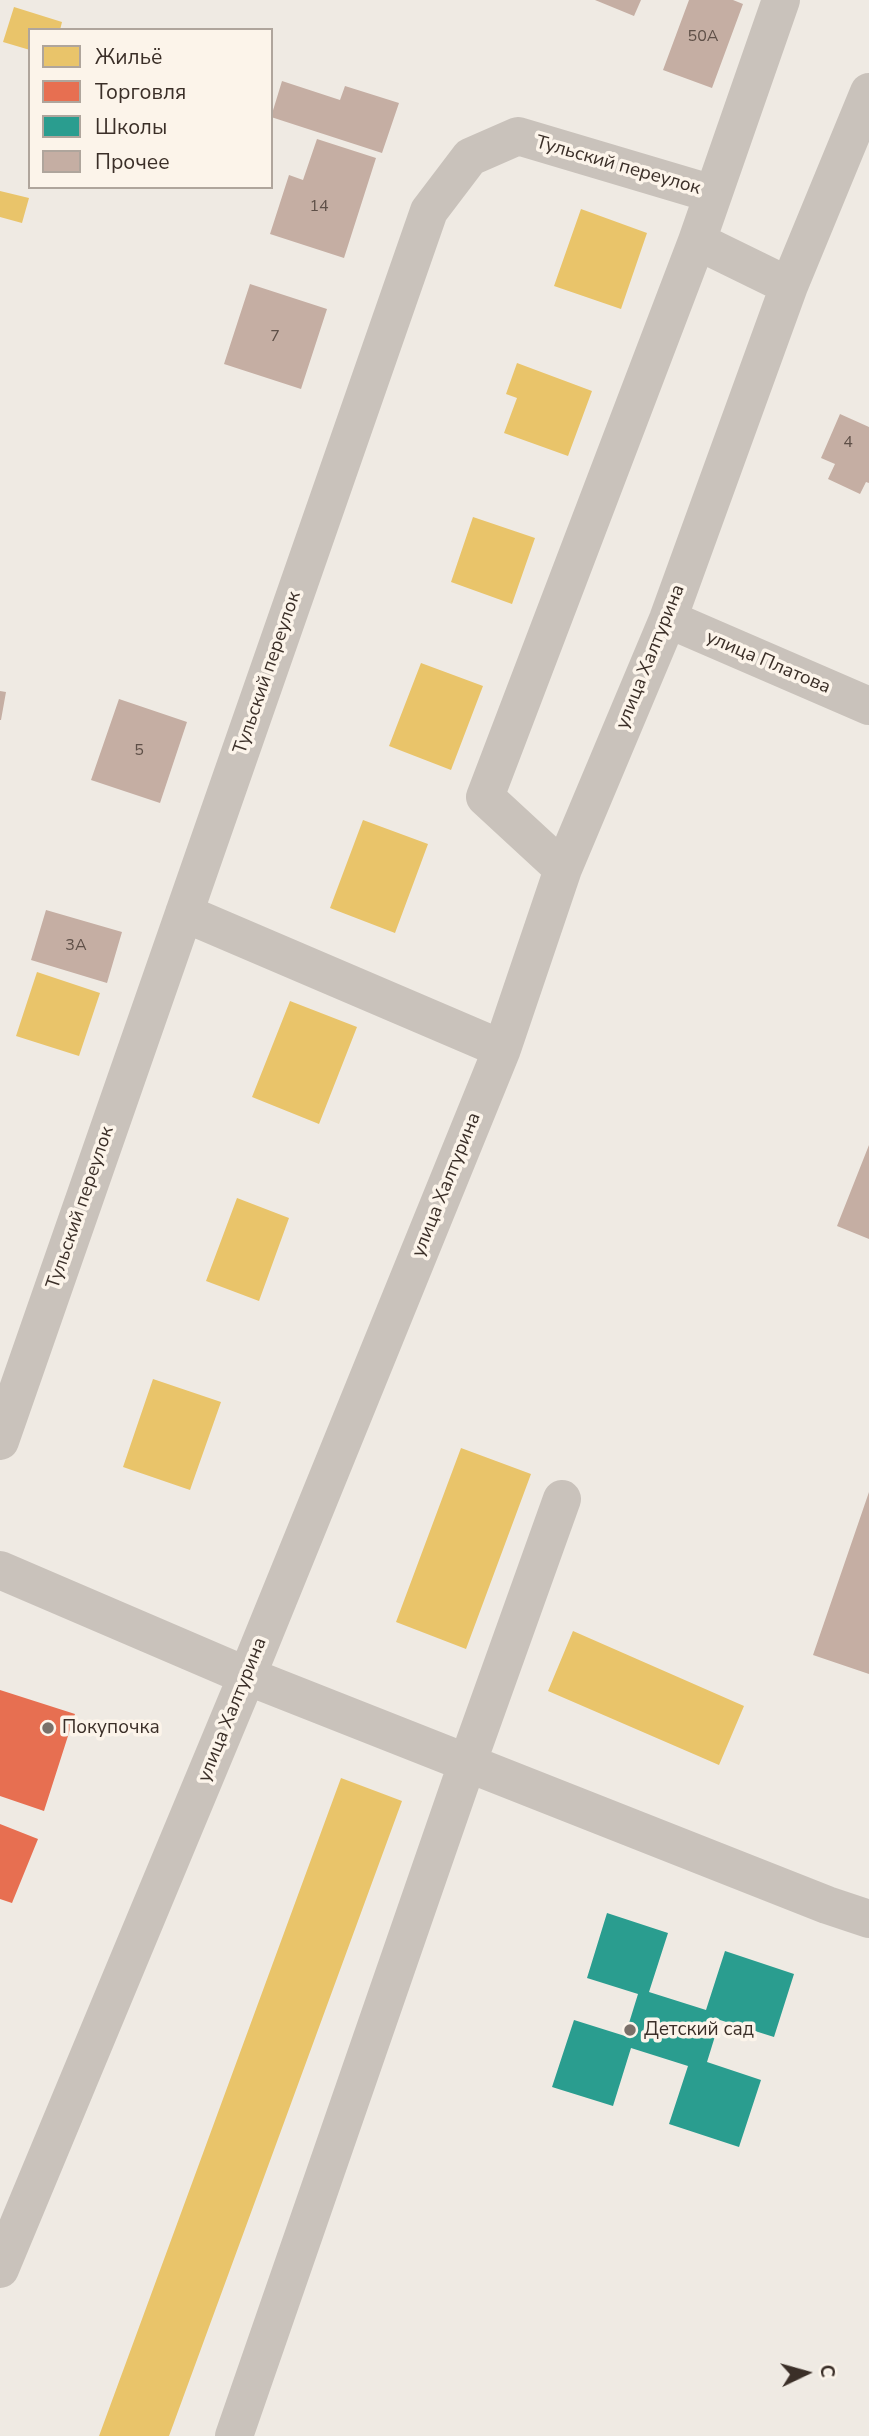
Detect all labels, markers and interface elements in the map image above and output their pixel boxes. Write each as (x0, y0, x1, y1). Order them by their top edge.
house number: 50А (688, 27, 718, 47)
legend (28, 28, 273, 189)
text: Жильё (95, 43, 162, 71)
text: Торговля (95, 78, 186, 106)
text: Школы (95, 113, 167, 141)
street label: Тульский переулок (533, 132, 703, 200)
text: Прочее (95, 148, 170, 176)
house number: 14 (309, 197, 329, 217)
house number: 7 (270, 327, 280, 347)
house number: 4 (843, 433, 853, 453)
street label: улица Халтурина (612, 582, 690, 732)
street label: Тульский переулок (229, 589, 307, 757)
street label: улица Платова (702, 626, 834, 700)
house number: 5 (134, 741, 144, 761)
house number: 3А (65, 936, 87, 956)
street label: улица Халтурина (408, 1110, 486, 1260)
street label: Тульский переулок (42, 1124, 120, 1292)
street label: улица Халтурина (194, 1635, 272, 1785)
place label: Покупочка (62, 1717, 160, 1739)
marker: Покупочка (40, 1720, 56, 1736)
place label: Детский сад (644, 2019, 754, 2041)
marker: Детский сад (622, 2022, 638, 2038)
north arrow (771, 2338, 841, 2408)
text: С (813, 2364, 840, 2379)

